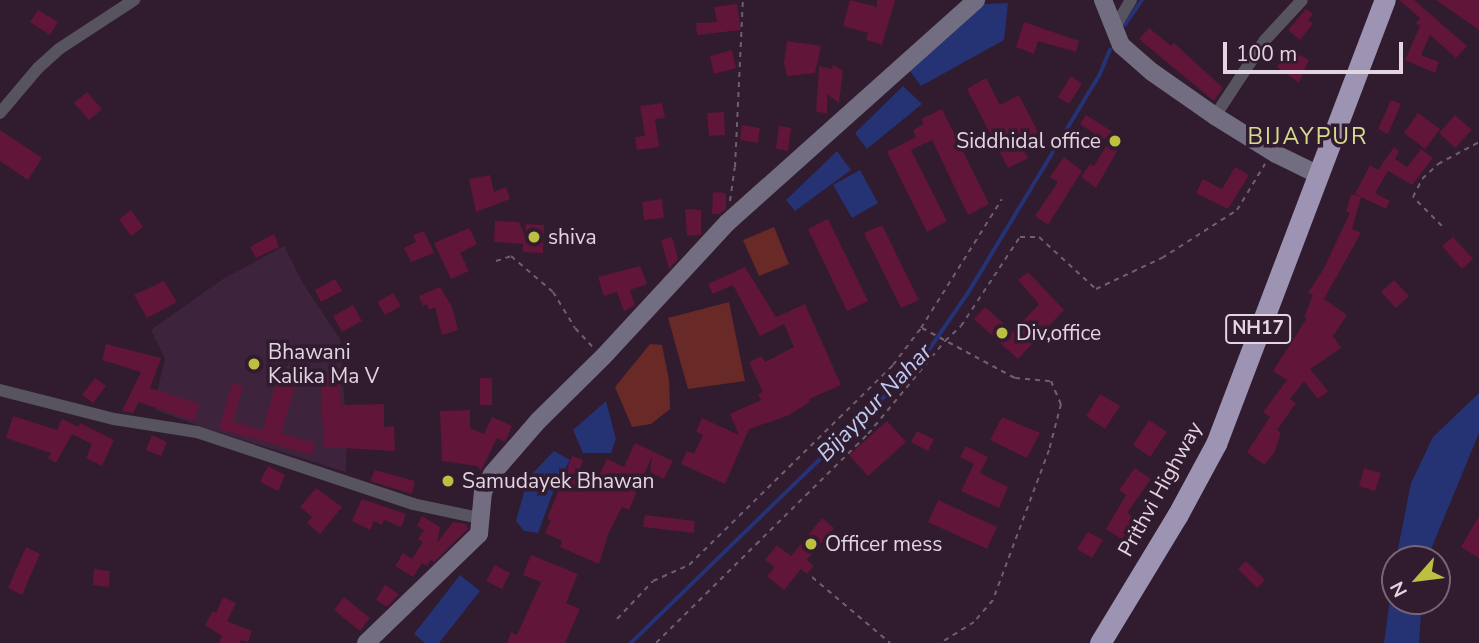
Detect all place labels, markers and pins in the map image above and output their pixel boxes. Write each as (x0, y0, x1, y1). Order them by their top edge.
place label: Siddhidal office (956, 128, 1101, 154)
marker: Siddhidal office (1107, 133, 1123, 149)
place label: shiva (548, 224, 597, 250)
marker: shiva (526, 229, 542, 245)
place label: Div,office (1016, 320, 1101, 346)
marker: Div,office (994, 325, 1010, 341)
place label: Bhawani Kalika Ma V (268, 339, 379, 389)
marker: Bhawani Kalika Ma V (246, 356, 262, 372)
place label: Samudayek Bhawan (462, 468, 654, 494)
marker: Samudayek Bhawan (440, 473, 456, 489)
place label: Officer mess (825, 531, 942, 557)
marker: Officer mess (803, 536, 819, 552)

